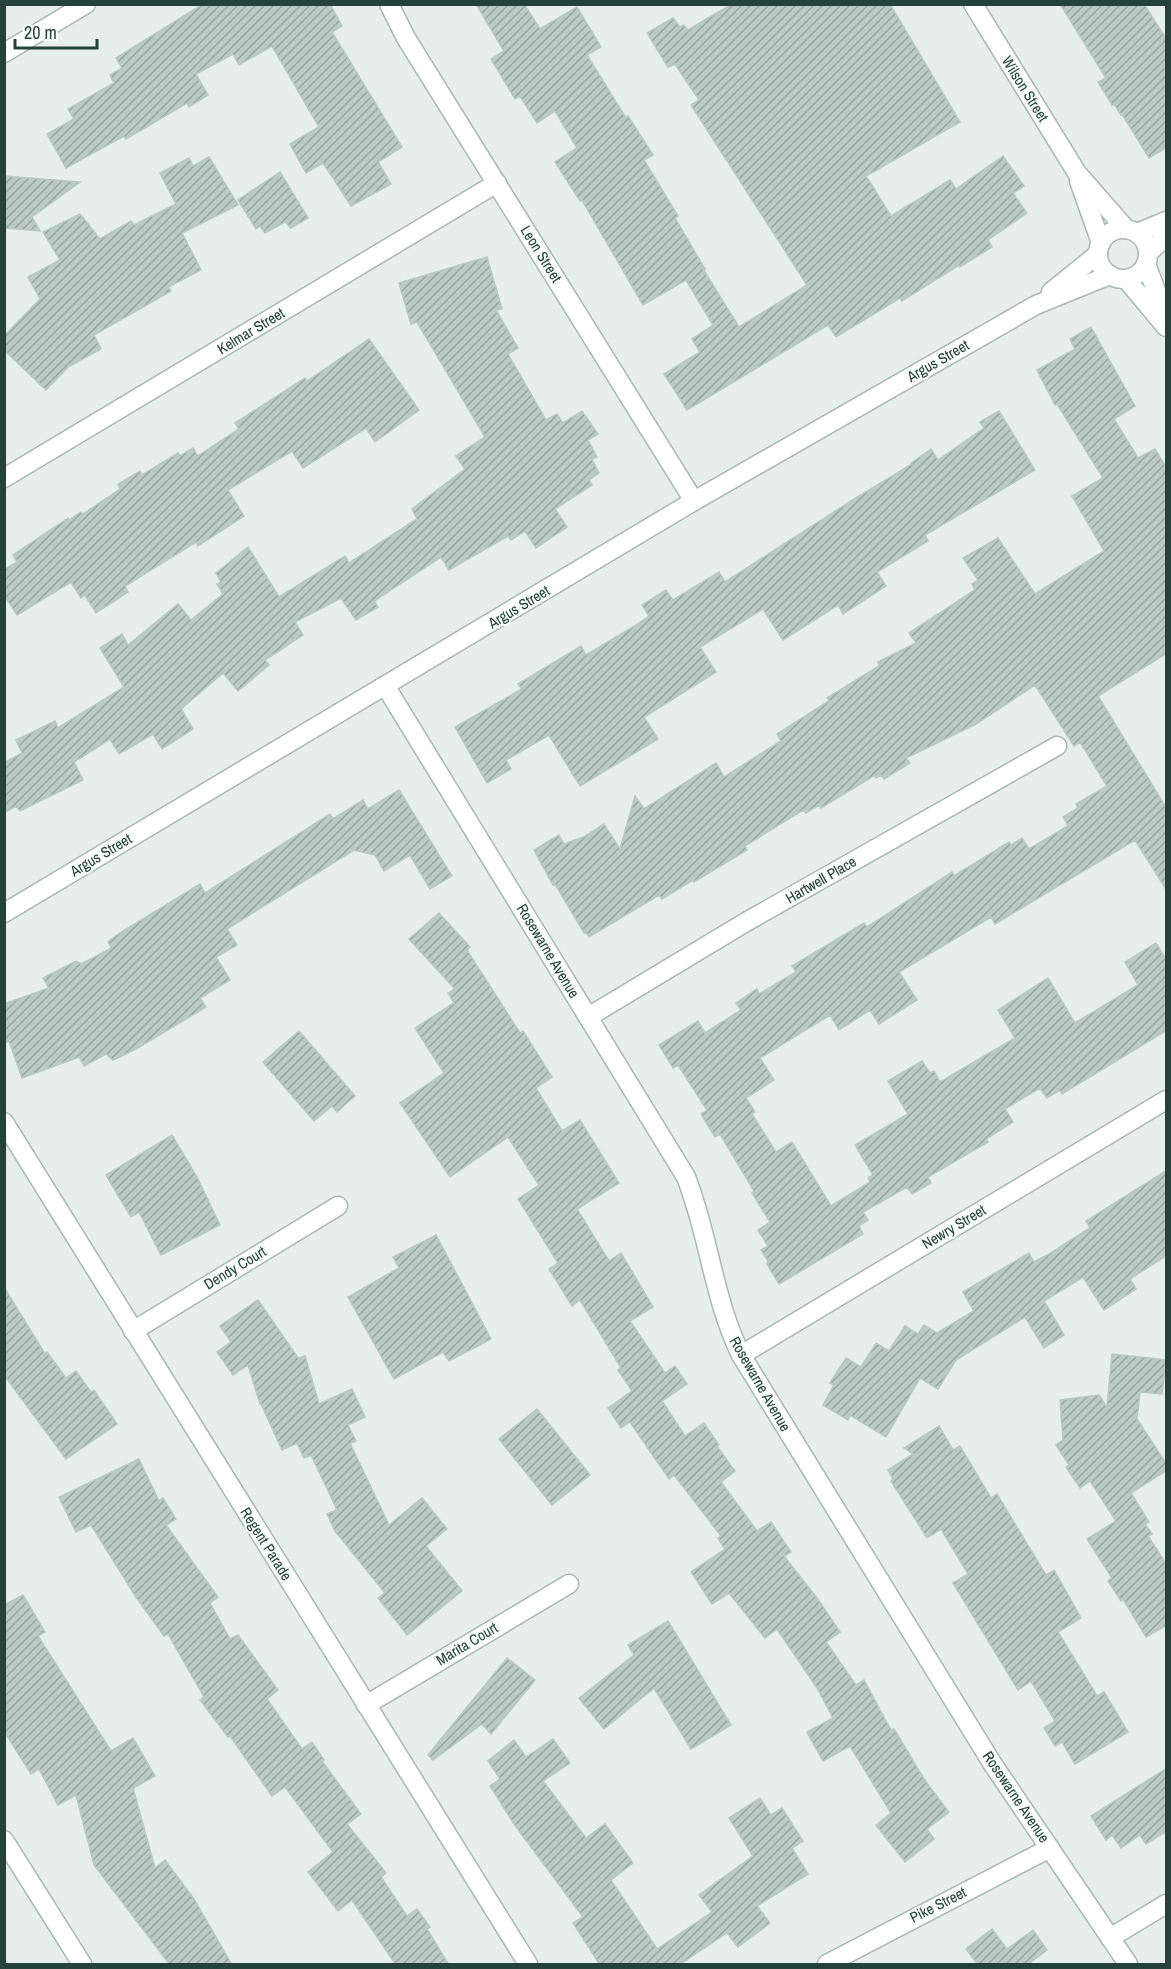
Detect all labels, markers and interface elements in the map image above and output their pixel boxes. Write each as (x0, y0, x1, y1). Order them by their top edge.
scale bar (15, 12, 98, 50)
text: 20 m (24, 20, 57, 45)
street label: Wilson Street (997, 52, 1054, 126)
street label: Leon Street (516, 221, 567, 287)
street label: Kelmar Street (213, 302, 289, 359)
street label: Argus Street (902, 334, 973, 387)
street label: Argus Street (483, 580, 554, 634)
street label: Argus Street (65, 828, 136, 882)
street label: Hartwell Place (781, 851, 860, 908)
street label: Rosewarne Avenue (512, 900, 585, 1002)
street label: Newry Street (918, 1199, 990, 1254)
street label: Dendy Court (200, 1240, 270, 1294)
street label: Rosewarne Avenue (725, 1332, 796, 1435)
street label: Regent Parade (236, 1503, 297, 1585)
street label: Marita Court (432, 1617, 502, 1670)
street label: Rosewarne Avenue (978, 1747, 1055, 1847)
street label: Pike Street (906, 1881, 970, 1928)

